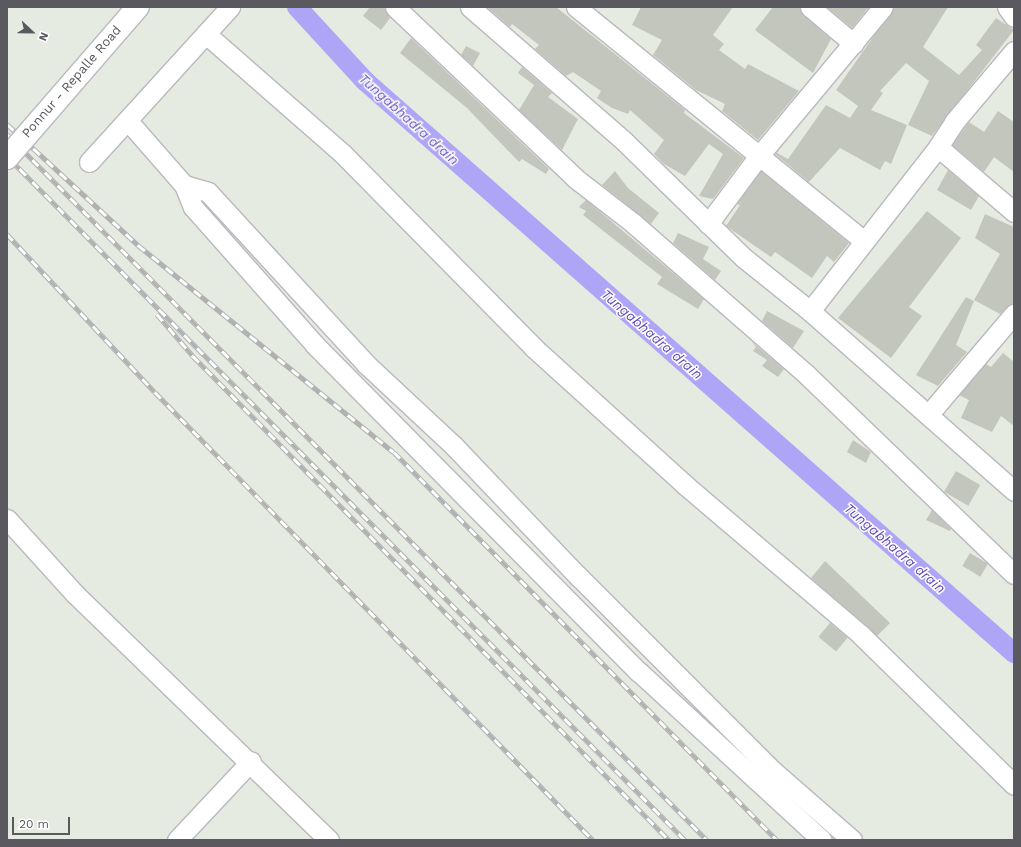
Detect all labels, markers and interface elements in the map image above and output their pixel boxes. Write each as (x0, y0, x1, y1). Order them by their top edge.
north arrow (12, 12, 52, 52)
street label: Ponnur - Repalle Road (19, 23, 125, 141)
text: N (36, 30, 51, 43)
water label: Tungabhadra drain (356, 70, 462, 168)
water label: Tungabhadra drain (598, 285, 706, 383)
water label: Tungabhadra drain (841, 499, 949, 597)
scale bar (14, 809, 72, 835)
text: 20 m (19, 817, 49, 831)

